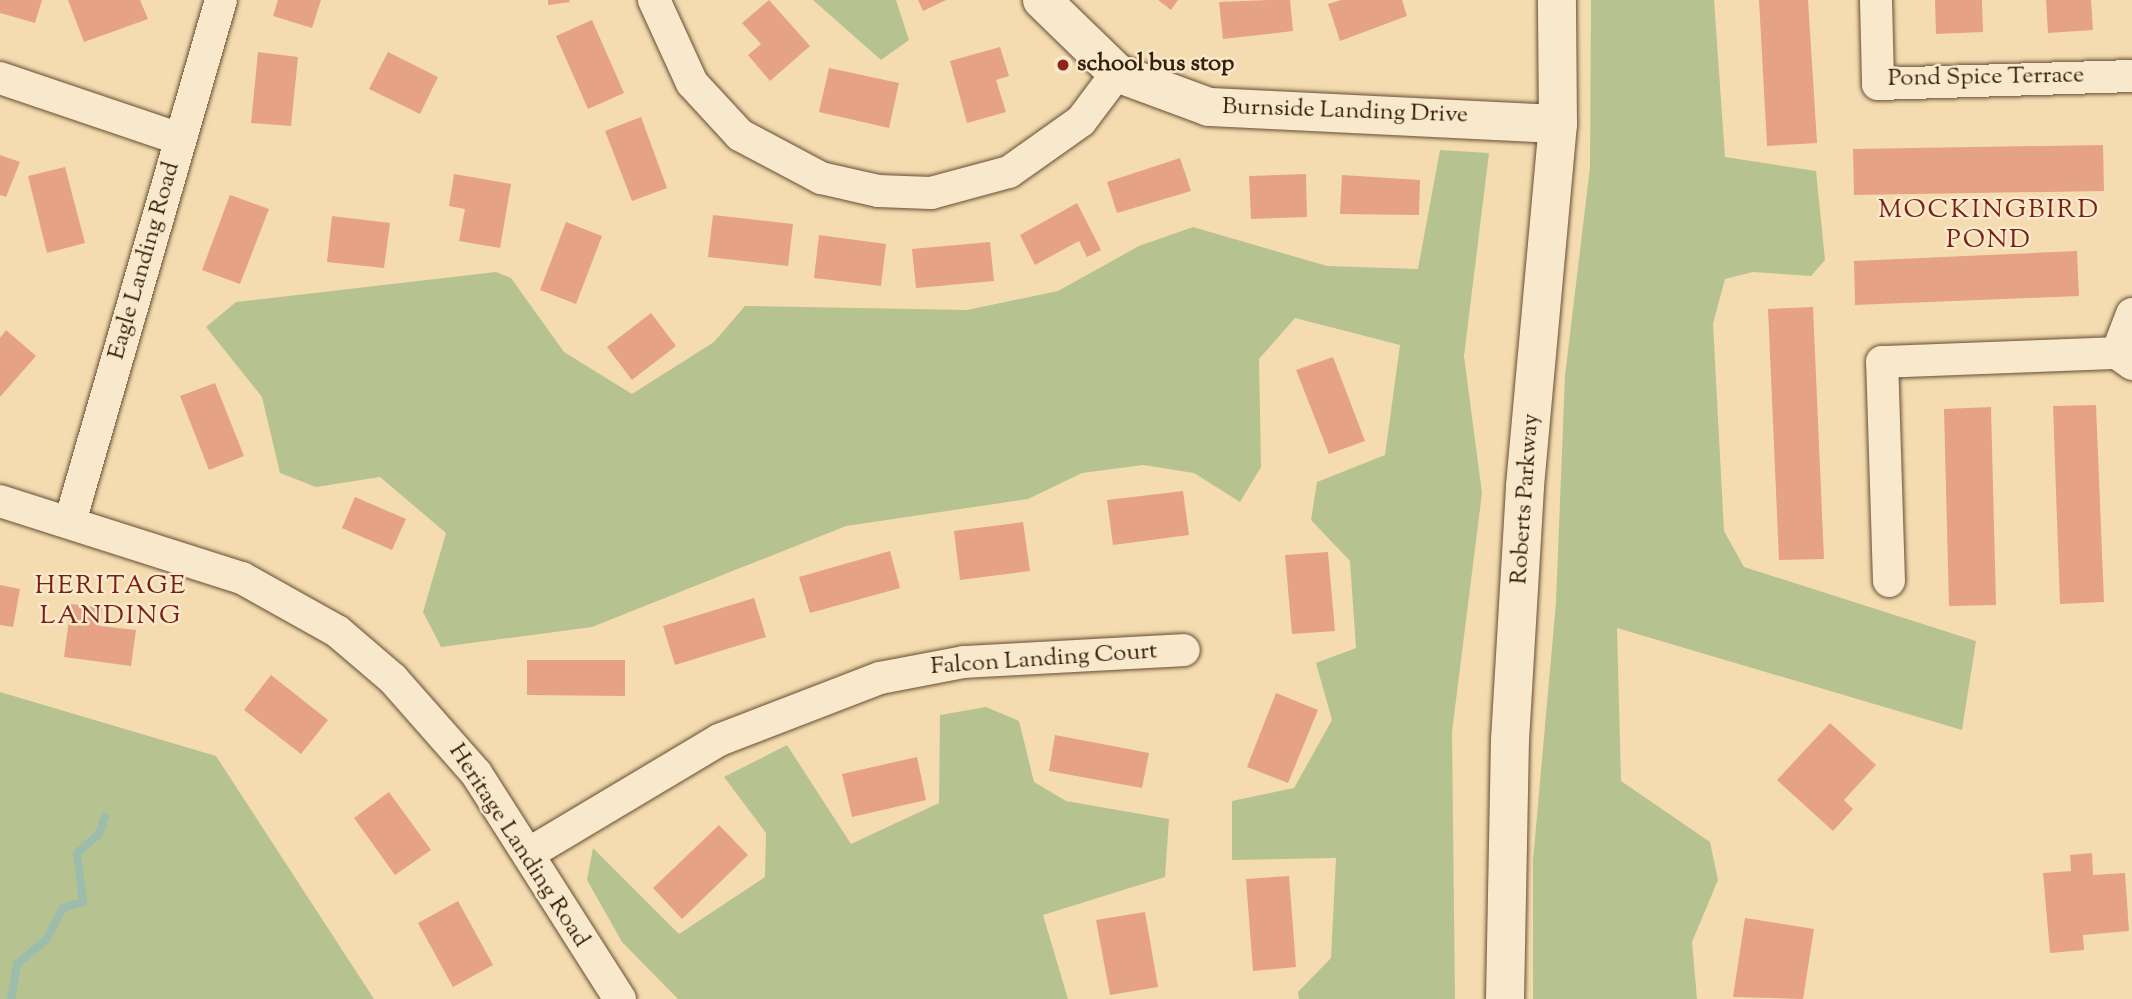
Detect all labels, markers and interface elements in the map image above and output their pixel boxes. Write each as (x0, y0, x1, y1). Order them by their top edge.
place label: school bus stop (1077, 51, 1234, 79)
marker: school bus stop (1055, 57, 1071, 73)
street label: Pond Spice Terrace (1888, 62, 2084, 94)
street label: Burnside Landing Drive (1221, 93, 1469, 131)
street label: Eagle Landing Road (103, 159, 187, 363)
district label: MOCKINGBIRD POND (1879, 195, 2099, 256)
street label: Roberts Parkway (1506, 412, 1546, 586)
district label: HERITAGE LANDING (36, 571, 186, 632)
street label: Falcon Landing Court (930, 638, 1158, 682)
street label: Heritage Landing Road (441, 739, 595, 953)

